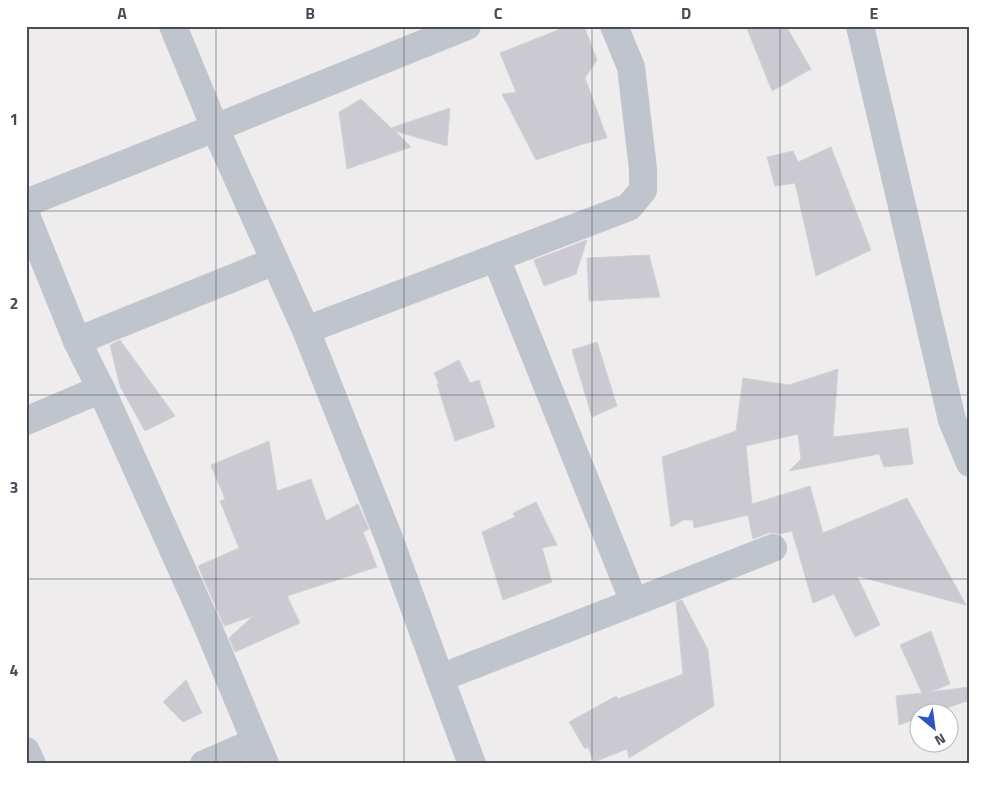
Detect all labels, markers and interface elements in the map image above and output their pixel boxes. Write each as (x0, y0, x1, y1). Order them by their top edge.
text: A (117, 1, 127, 25)
text: B (305, 1, 315, 25)
text: C (494, 1, 503, 25)
text: D (681, 1, 691, 25)
text: E (870, 1, 879, 25)
text: 1 (10, 107, 18, 131)
text: 2 (10, 291, 18, 315)
text: 3 (10, 475, 18, 499)
text: 4 (10, 658, 19, 682)
north arrow (908, 702, 958, 752)
text: N (931, 728, 950, 751)

